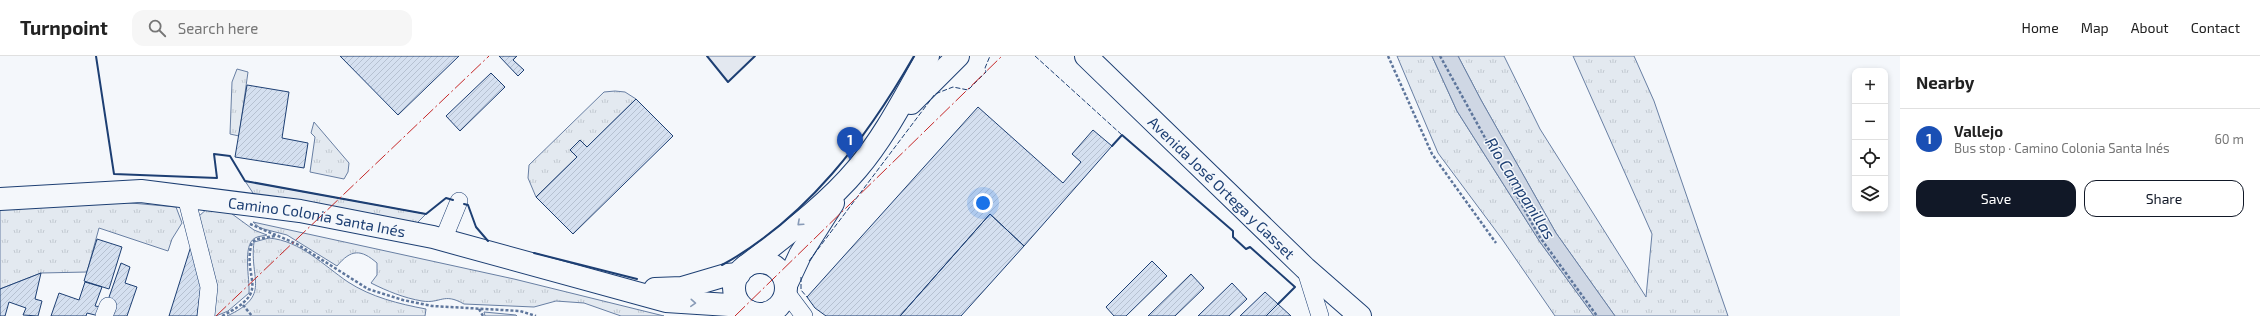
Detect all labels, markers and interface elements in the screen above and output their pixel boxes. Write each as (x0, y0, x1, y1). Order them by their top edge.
search box (132, 10, 412, 46)
text: Turnpoint (20, 16, 108, 39)
icon: search (146, 17, 168, 39)
text: Search here (178, 19, 258, 37)
text: Home (2022, 19, 2059, 36)
text: Map (2081, 19, 2109, 36)
text: About (2131, 19, 2169, 36)
text: Contact (2191, 19, 2240, 36)
map controls (1852, 68, 1888, 212)
button: + (1852, 68, 1888, 104)
text: Nearby (1916, 72, 1974, 92)
button: − (1852, 104, 1888, 140)
street label: Avenida José Ortega y Gasset (1145, 112, 1299, 263)
text: Vallejo (1954, 122, 2003, 140)
pin: 1 (837, 127, 863, 160)
text: 1 (1926, 131, 1932, 147)
text: 60 m (2214, 131, 2244, 147)
water label: Río Campanillas (1482, 133, 1560, 243)
button: locate (1852, 140, 1888, 176)
text: Bus stop · Camino Colonia Santa Inés (1954, 140, 2170, 156)
button: layers (1852, 176, 1888, 212)
button: Save (1916, 180, 2076, 217)
button: Share (2084, 180, 2244, 217)
street label: Camino Colonia Santa Inés (227, 193, 407, 240)
your location (973, 193, 993, 213)
one-way arrow (798, 218, 805, 225)
one-way arrow (690, 298, 696, 307)

